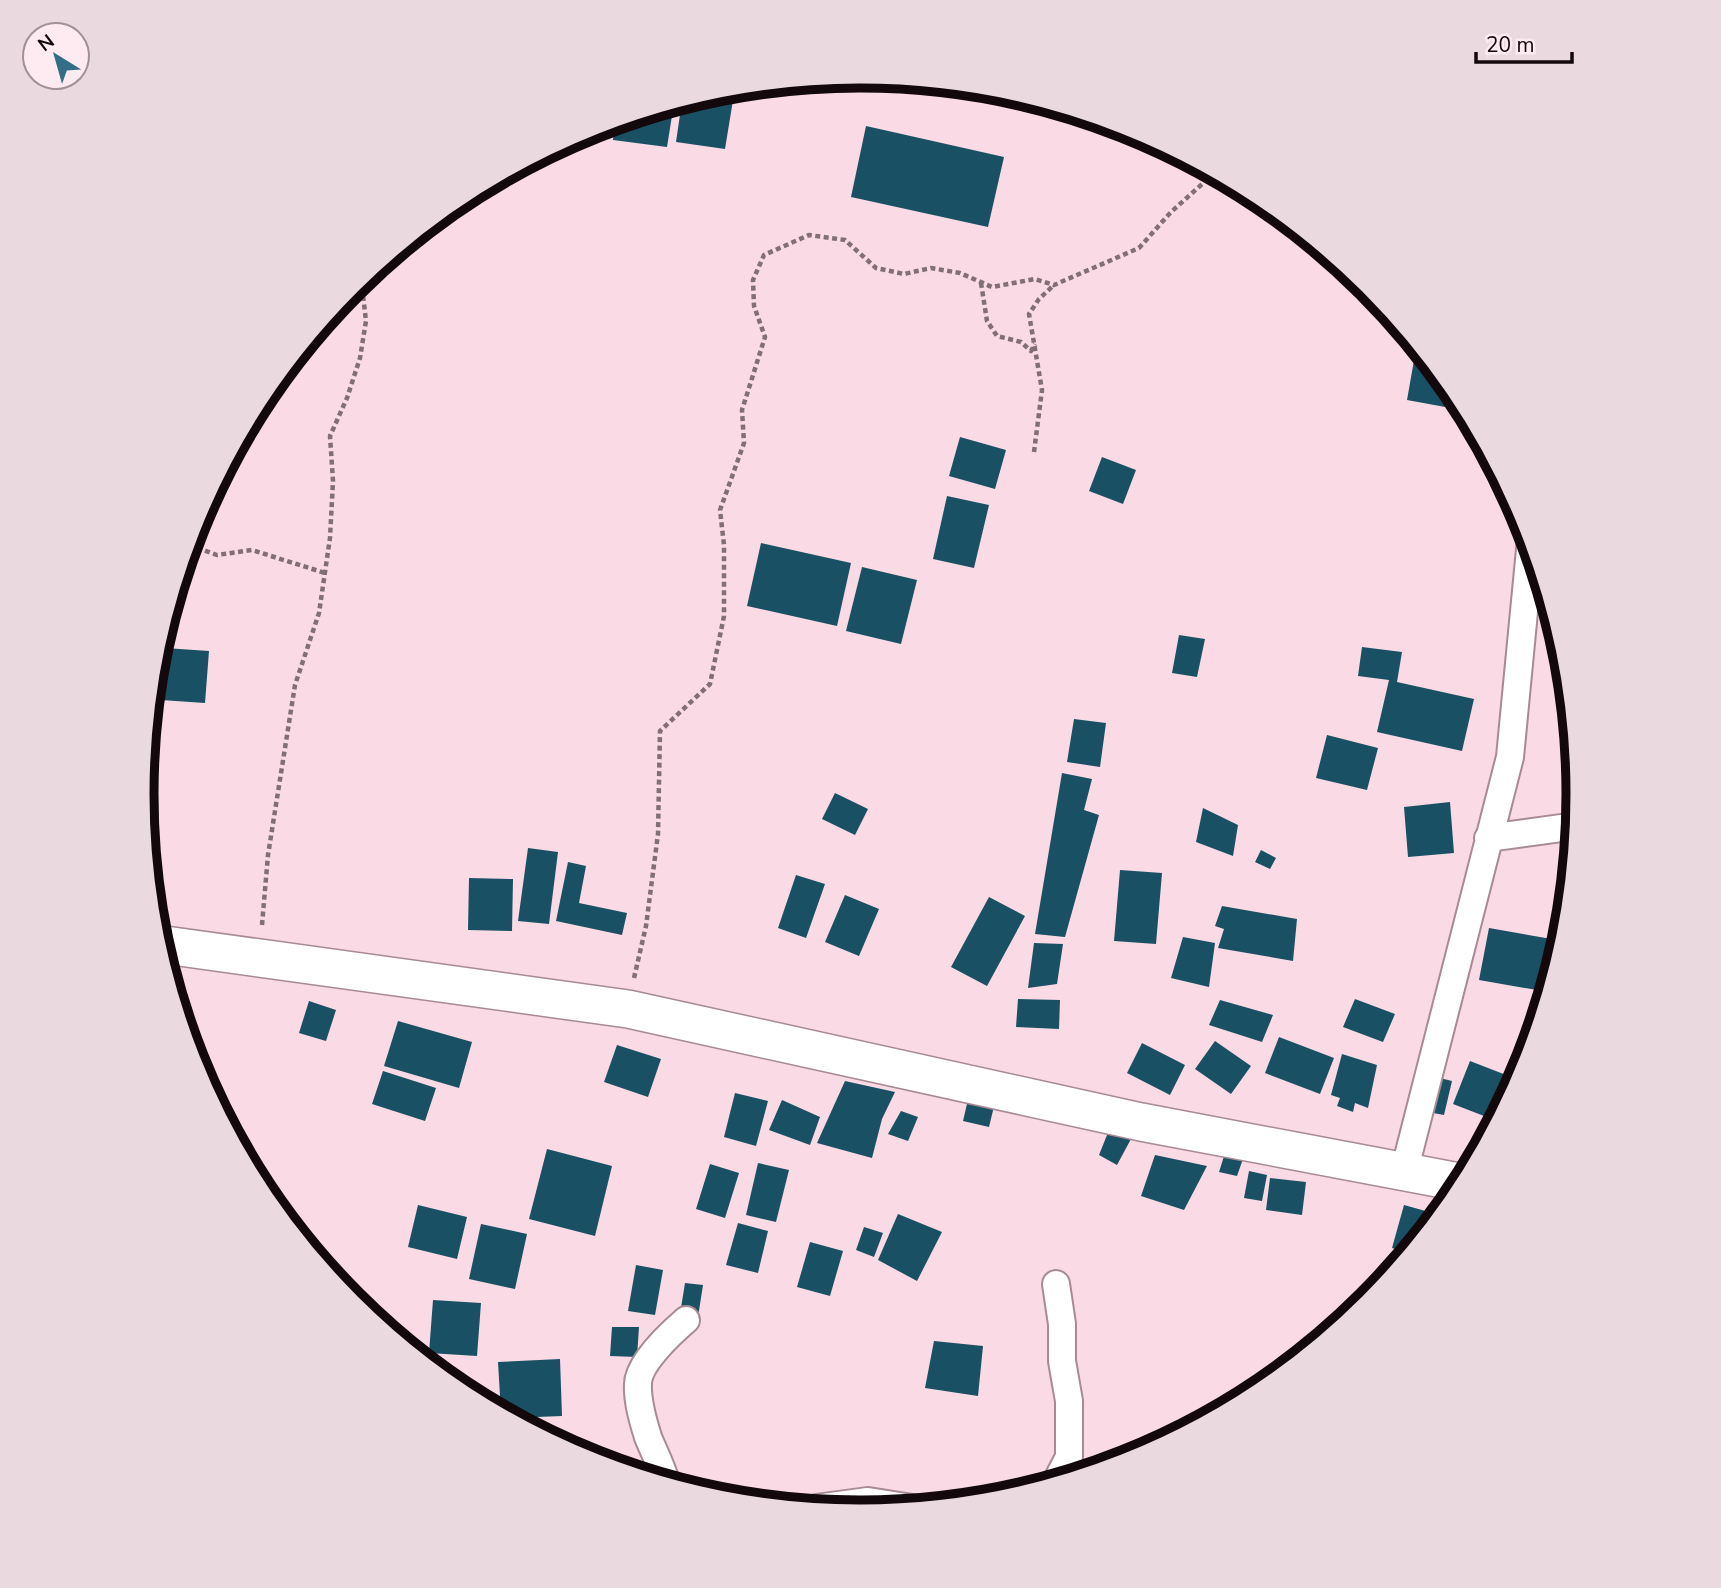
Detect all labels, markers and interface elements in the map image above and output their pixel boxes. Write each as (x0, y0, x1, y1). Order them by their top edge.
north arrow (21, 21, 91, 91)
scale bar (1476, 21, 1572, 65)
text: N (33, 29, 60, 58)
text: 20 m (1486, 31, 1535, 59)

